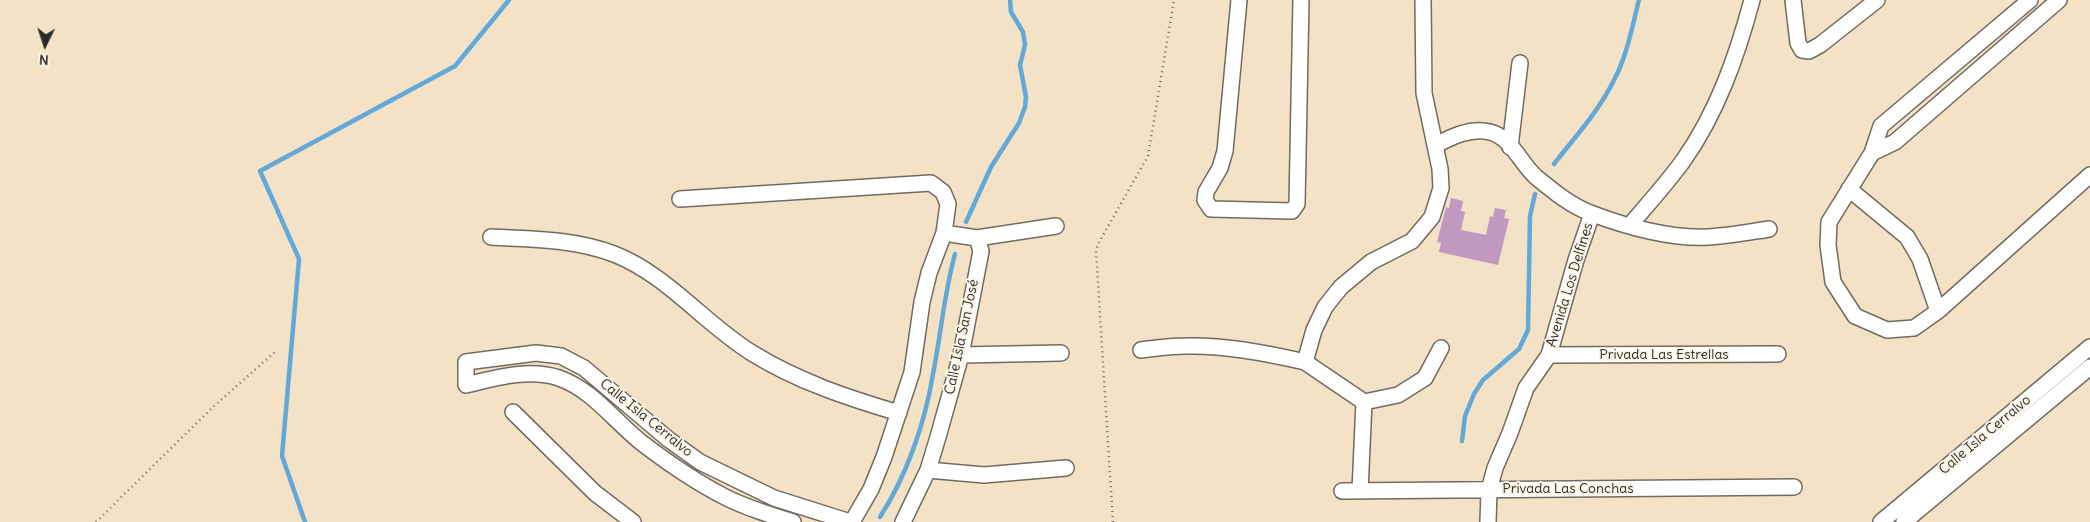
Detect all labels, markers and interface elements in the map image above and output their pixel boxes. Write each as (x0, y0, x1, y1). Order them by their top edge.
north arrow (20, 20, 70, 70)
text: N (38, 51, 49, 69)
street label: Avenida Los Delfines (1543, 221, 1597, 349)
street label: Calle Isla San José (942, 278, 982, 396)
street label: Privada Las Estrellas (1599, 347, 1729, 363)
street label: Calle Isla Cerralvo (596, 375, 696, 461)
street label: Calle Isla Cerralvo (1936, 392, 2034, 478)
street label: Privada Las Conchas (1502, 481, 1634, 497)

